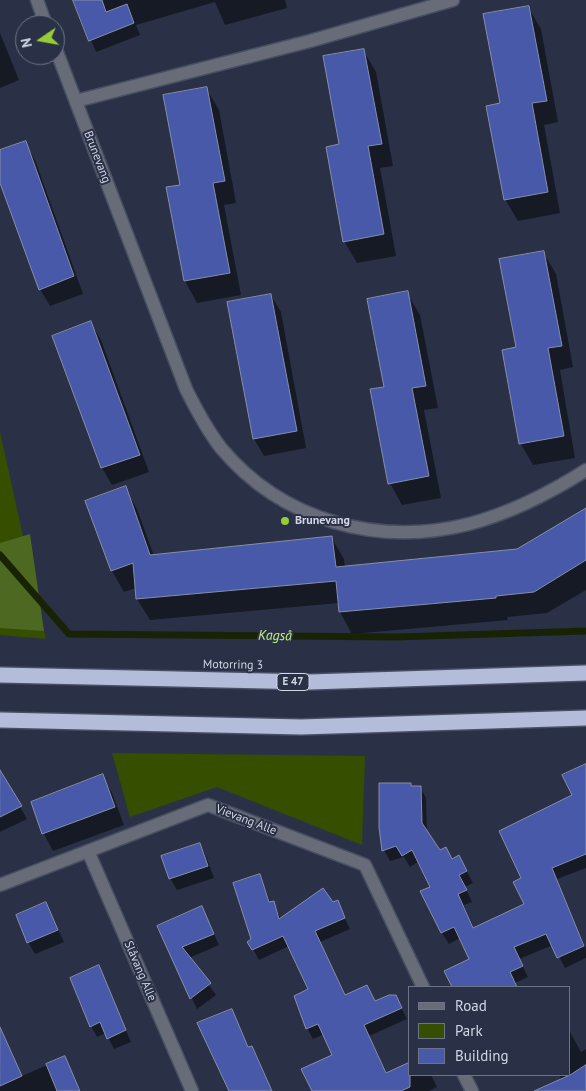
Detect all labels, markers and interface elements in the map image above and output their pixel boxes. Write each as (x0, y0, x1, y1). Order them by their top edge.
north arrow (15, 15, 65, 65)
text: N (17, 37, 36, 49)
street label: Brunevang (80, 129, 114, 185)
place label: Brunevang (295, 514, 350, 528)
marker: Brunevang (279, 515, 291, 527)
water label: Kagså (258, 627, 292, 645)
street label: Motorring 3 (203, 657, 263, 673)
road number: E 47 (277, 674, 309, 690)
street label: Vievang Alle (214, 802, 278, 838)
street label: Slåvang Alle (121, 939, 159, 1003)
legend (408, 986, 571, 1076)
text: Road (455, 996, 487, 1015)
text: Park (455, 1021, 483, 1040)
text: Building (455, 1046, 509, 1065)

